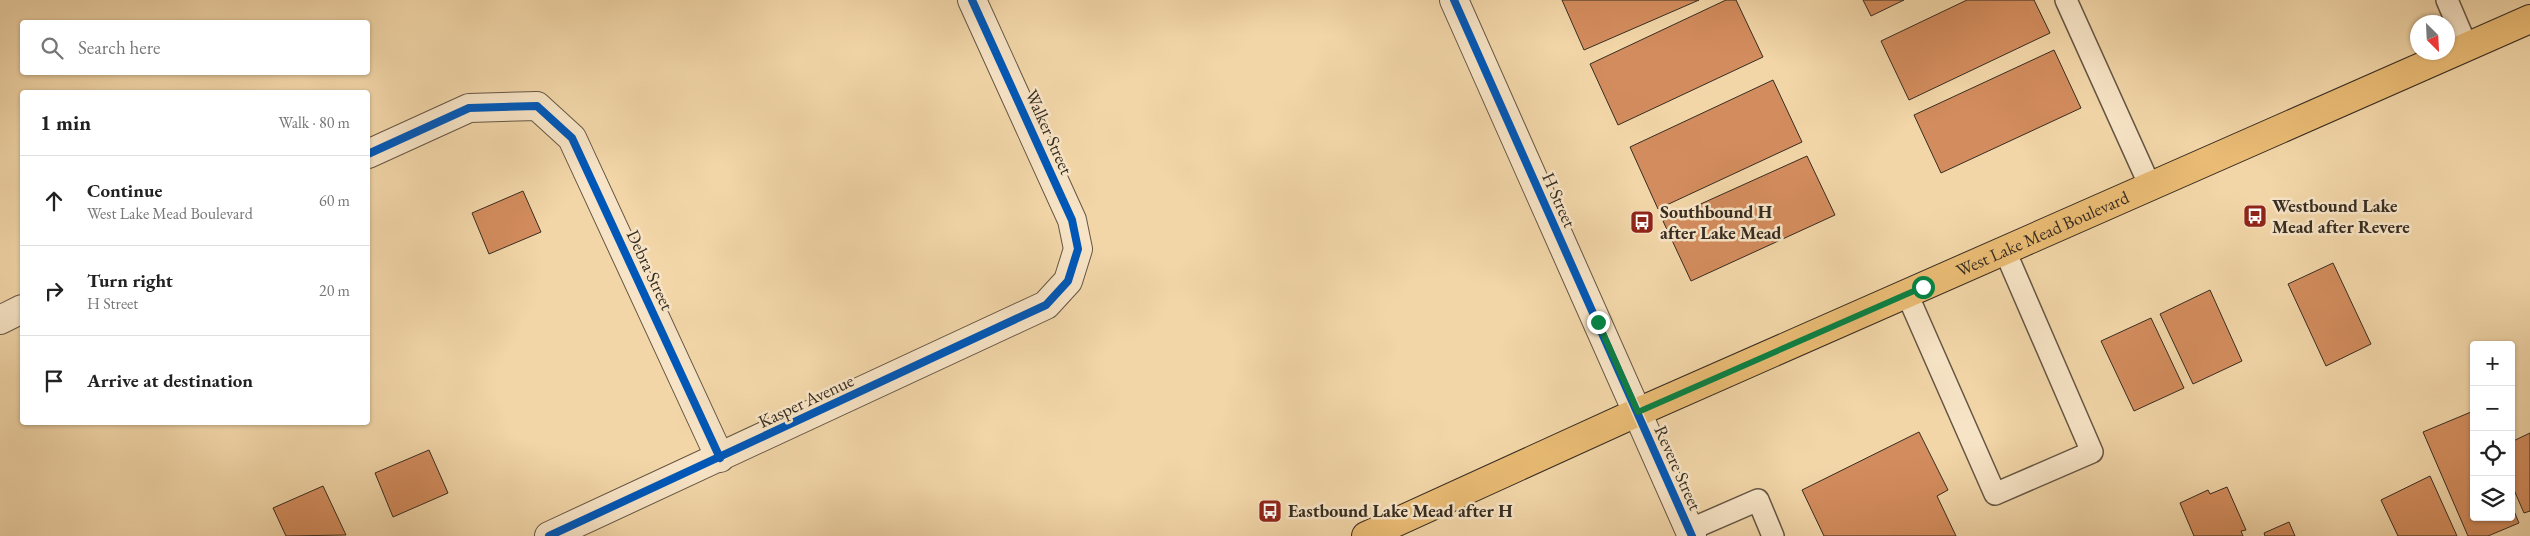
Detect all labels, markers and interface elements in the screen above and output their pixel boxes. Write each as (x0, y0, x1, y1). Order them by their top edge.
north arrow (2410, 15, 2455, 60)
search box (20, 20, 370, 75)
icon: search (38, 34, 66, 62)
text: Search here (78, 35, 160, 60)
street label: Walker Street (1020, 86, 1079, 178)
text: 1 min (40, 109, 91, 136)
text: Walk · 80 m (279, 112, 350, 133)
street label: H Street (1537, 169, 1582, 231)
text: Continue (87, 178, 162, 203)
street label: West Lake Mead Boulevard (1952, 185, 2133, 281)
icon: ahead (40, 187, 68, 215)
text: 60 m (319, 190, 350, 211)
place label: Westbound Lake Mead after Revere (2272, 194, 2410, 238)
place label: Southbound H after Lake Mead (1660, 200, 1782, 244)
text: West Lake Mead Boulevard (87, 203, 253, 224)
bus stop icon: Westbound Lake Mead after Revere (2242, 203, 2268, 229)
bus stop icon: Southbound H after Lake Mead (1629, 209, 1655, 235)
street label: Debra Street (622, 226, 679, 314)
text: Turn right (87, 268, 173, 293)
route start (1912, 276, 1935, 299)
icon: right (40, 277, 68, 305)
text: 20 m (319, 280, 350, 301)
text: H Street (87, 293, 138, 314)
route end (1587, 311, 1610, 334)
map controls (2470, 341, 2515, 521)
button: + (2470, 341, 2515, 386)
icon: arrive (40, 367, 68, 395)
text: Arrive at destination (87, 368, 253, 393)
street label: Kasper Avenue (754, 368, 857, 433)
button: − (2470, 386, 2515, 431)
street label: Revere Street (1650, 422, 1708, 514)
button: locate (2470, 431, 2515, 476)
button: layers (2470, 476, 2515, 521)
bus stop icon: Eastbound Lake Mead after H (1257, 498, 1283, 524)
place label: Eastbound Lake Mead after H (1288, 499, 1513, 522)

